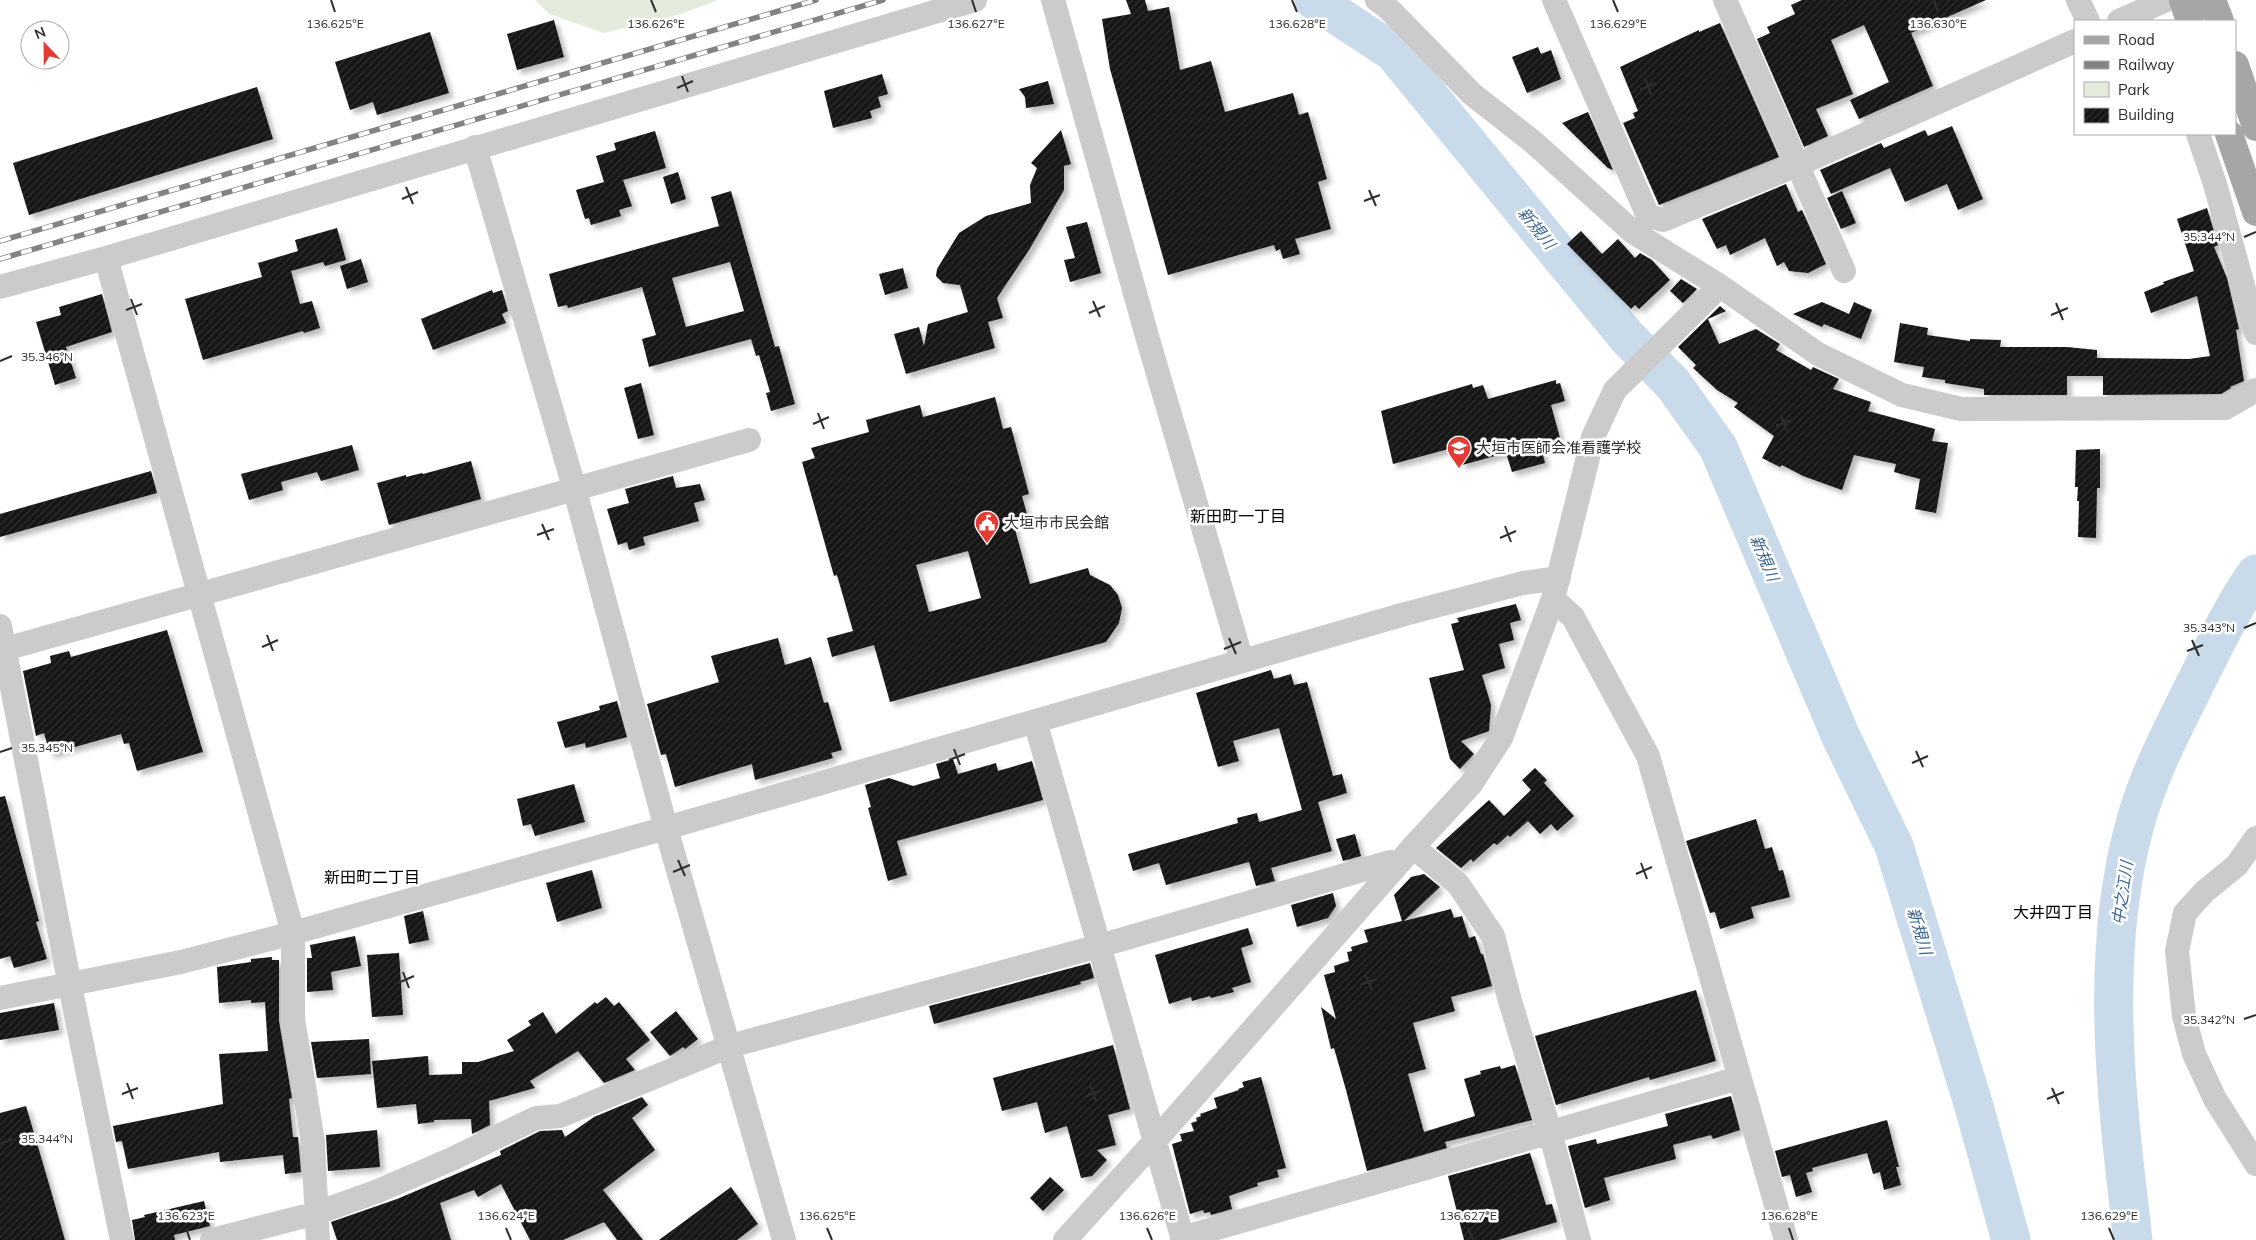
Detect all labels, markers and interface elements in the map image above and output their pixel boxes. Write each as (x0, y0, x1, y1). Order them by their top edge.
text: 136.625°E (306, 16, 364, 31)
text: 136.626°E (627, 16, 685, 31)
text: 136.627°E (947, 16, 1005, 31)
text: 136.628°E (1268, 16, 1326, 31)
text: 136.629°E (1589, 16, 1647, 31)
text: 136.630°E (1909, 16, 1967, 31)
north arrow (20, 20, 70, 70)
legend (2074, 20, 2236, 135)
text: N (32, 23, 48, 43)
text: Road (2118, 30, 2155, 49)
text: Railway (2118, 55, 2174, 74)
text: Park (2118, 80, 2150, 99)
text: Building (2118, 105, 2174, 124)
water label: 新規川 (1514, 203, 1561, 254)
text: 35.344°N (2183, 229, 2235, 244)
text: 35.346°N (21, 349, 73, 364)
school or university icon: 大垣市医師会准看護学校 (1446, 435, 1472, 469)
place label: 大垣市医師会准看護学校 (1476, 438, 1641, 457)
district label: 新田町一丁目 (1190, 506, 1286, 526)
public building icon: 大垣市市民会館 (974, 510, 1000, 544)
place label: 大垣市市民会館 (1004, 513, 1109, 532)
water label: 新規川 (1746, 532, 1784, 586)
text: 35.343°N (2183, 620, 2235, 635)
text: 35.345°N (21, 740, 73, 755)
water label: 中之江川 (2108, 858, 2137, 926)
district label: 新田町二丁目 (324, 867, 420, 887)
district label: 大井四丁目 (2013, 902, 2093, 922)
water label: 新規川 (1903, 905, 1937, 959)
text: 35.342°N (2183, 1012, 2235, 1027)
text: 35.344°N (21, 1131, 73, 1146)
text: 136.623°E (157, 1208, 215, 1223)
text: 136.624°E (477, 1208, 535, 1223)
text: 136.625°E (798, 1208, 856, 1223)
text: 136.626°E (1118, 1208, 1176, 1223)
text: 136.627°E (1439, 1208, 1497, 1223)
text: 136.628°E (1760, 1208, 1818, 1223)
text: 136.629°E (2080, 1208, 2138, 1223)

